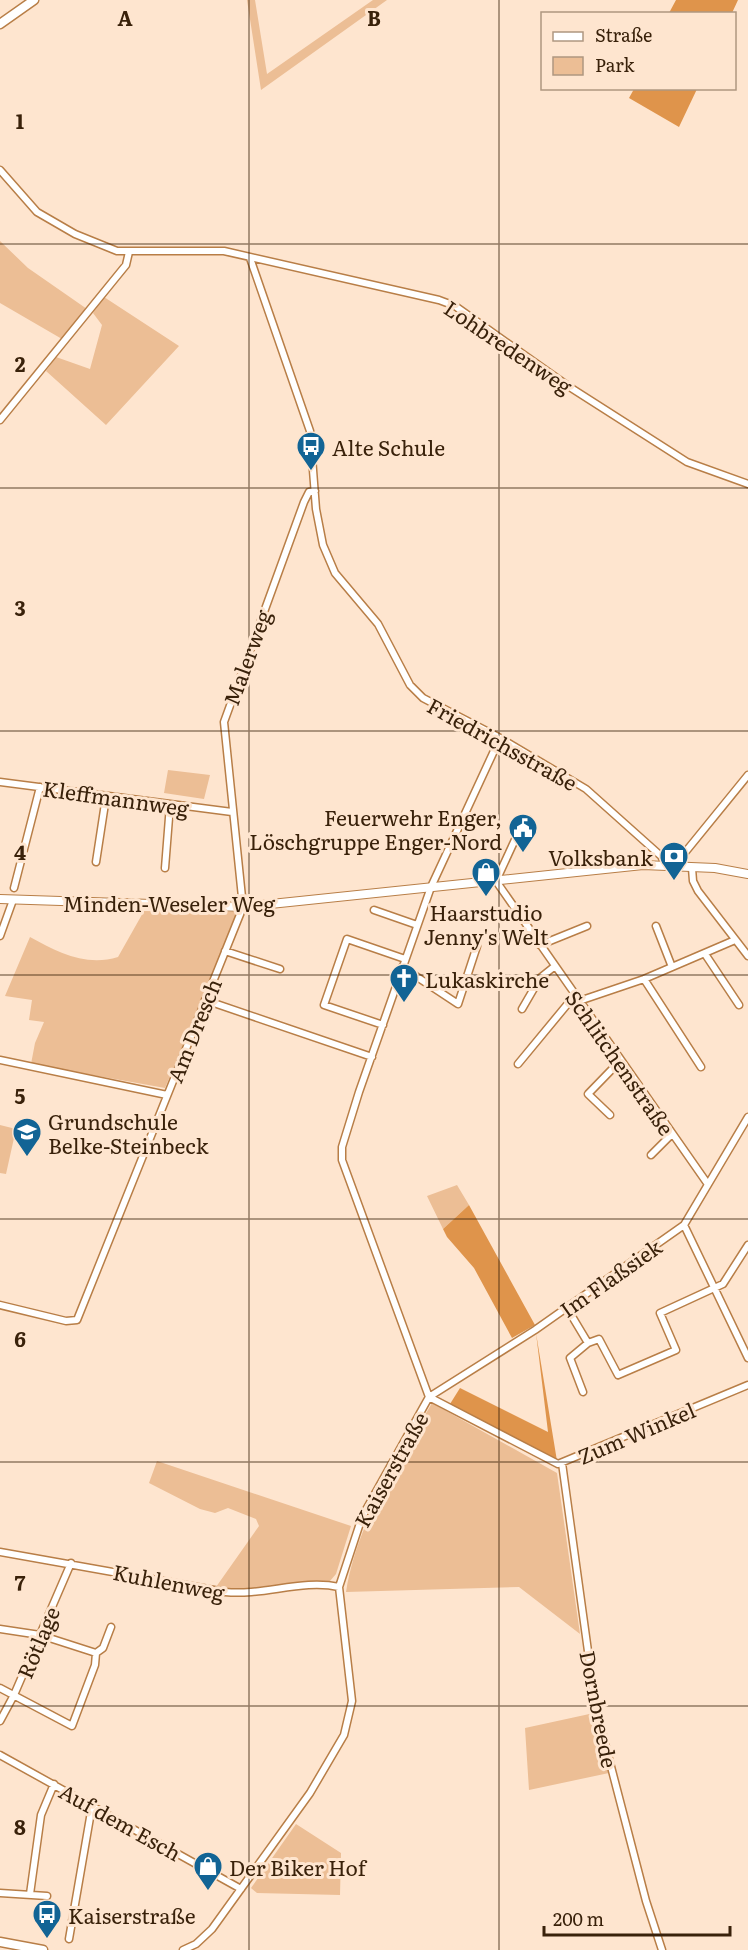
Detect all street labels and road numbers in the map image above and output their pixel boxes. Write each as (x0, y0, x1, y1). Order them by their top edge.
street label: Lohbredenweg (439, 292, 580, 401)
street label: Malerweg (214, 605, 278, 709)
street label: Friedrichsstraße (422, 689, 584, 797)
street label: Kleffmannweg (41, 771, 191, 823)
street label: Minden-Weseler Weg (63, 887, 276, 918)
street label: Am Dresch (158, 973, 228, 1087)
street label: Schlitchenstraße (559, 983, 683, 1141)
street label: Im Flaßsiek (553, 1230, 667, 1324)
street label: Zum Winkel (572, 1393, 700, 1471)
street label: Kaiserstraße (346, 1406, 435, 1532)
street label: Kuhlenweg (111, 1555, 228, 1607)
street label: Rötlage (8, 1601, 66, 1683)
street label: Dornbreede (573, 1648, 627, 1770)
street label: Auf dem Esch (54, 1775, 188, 1867)

